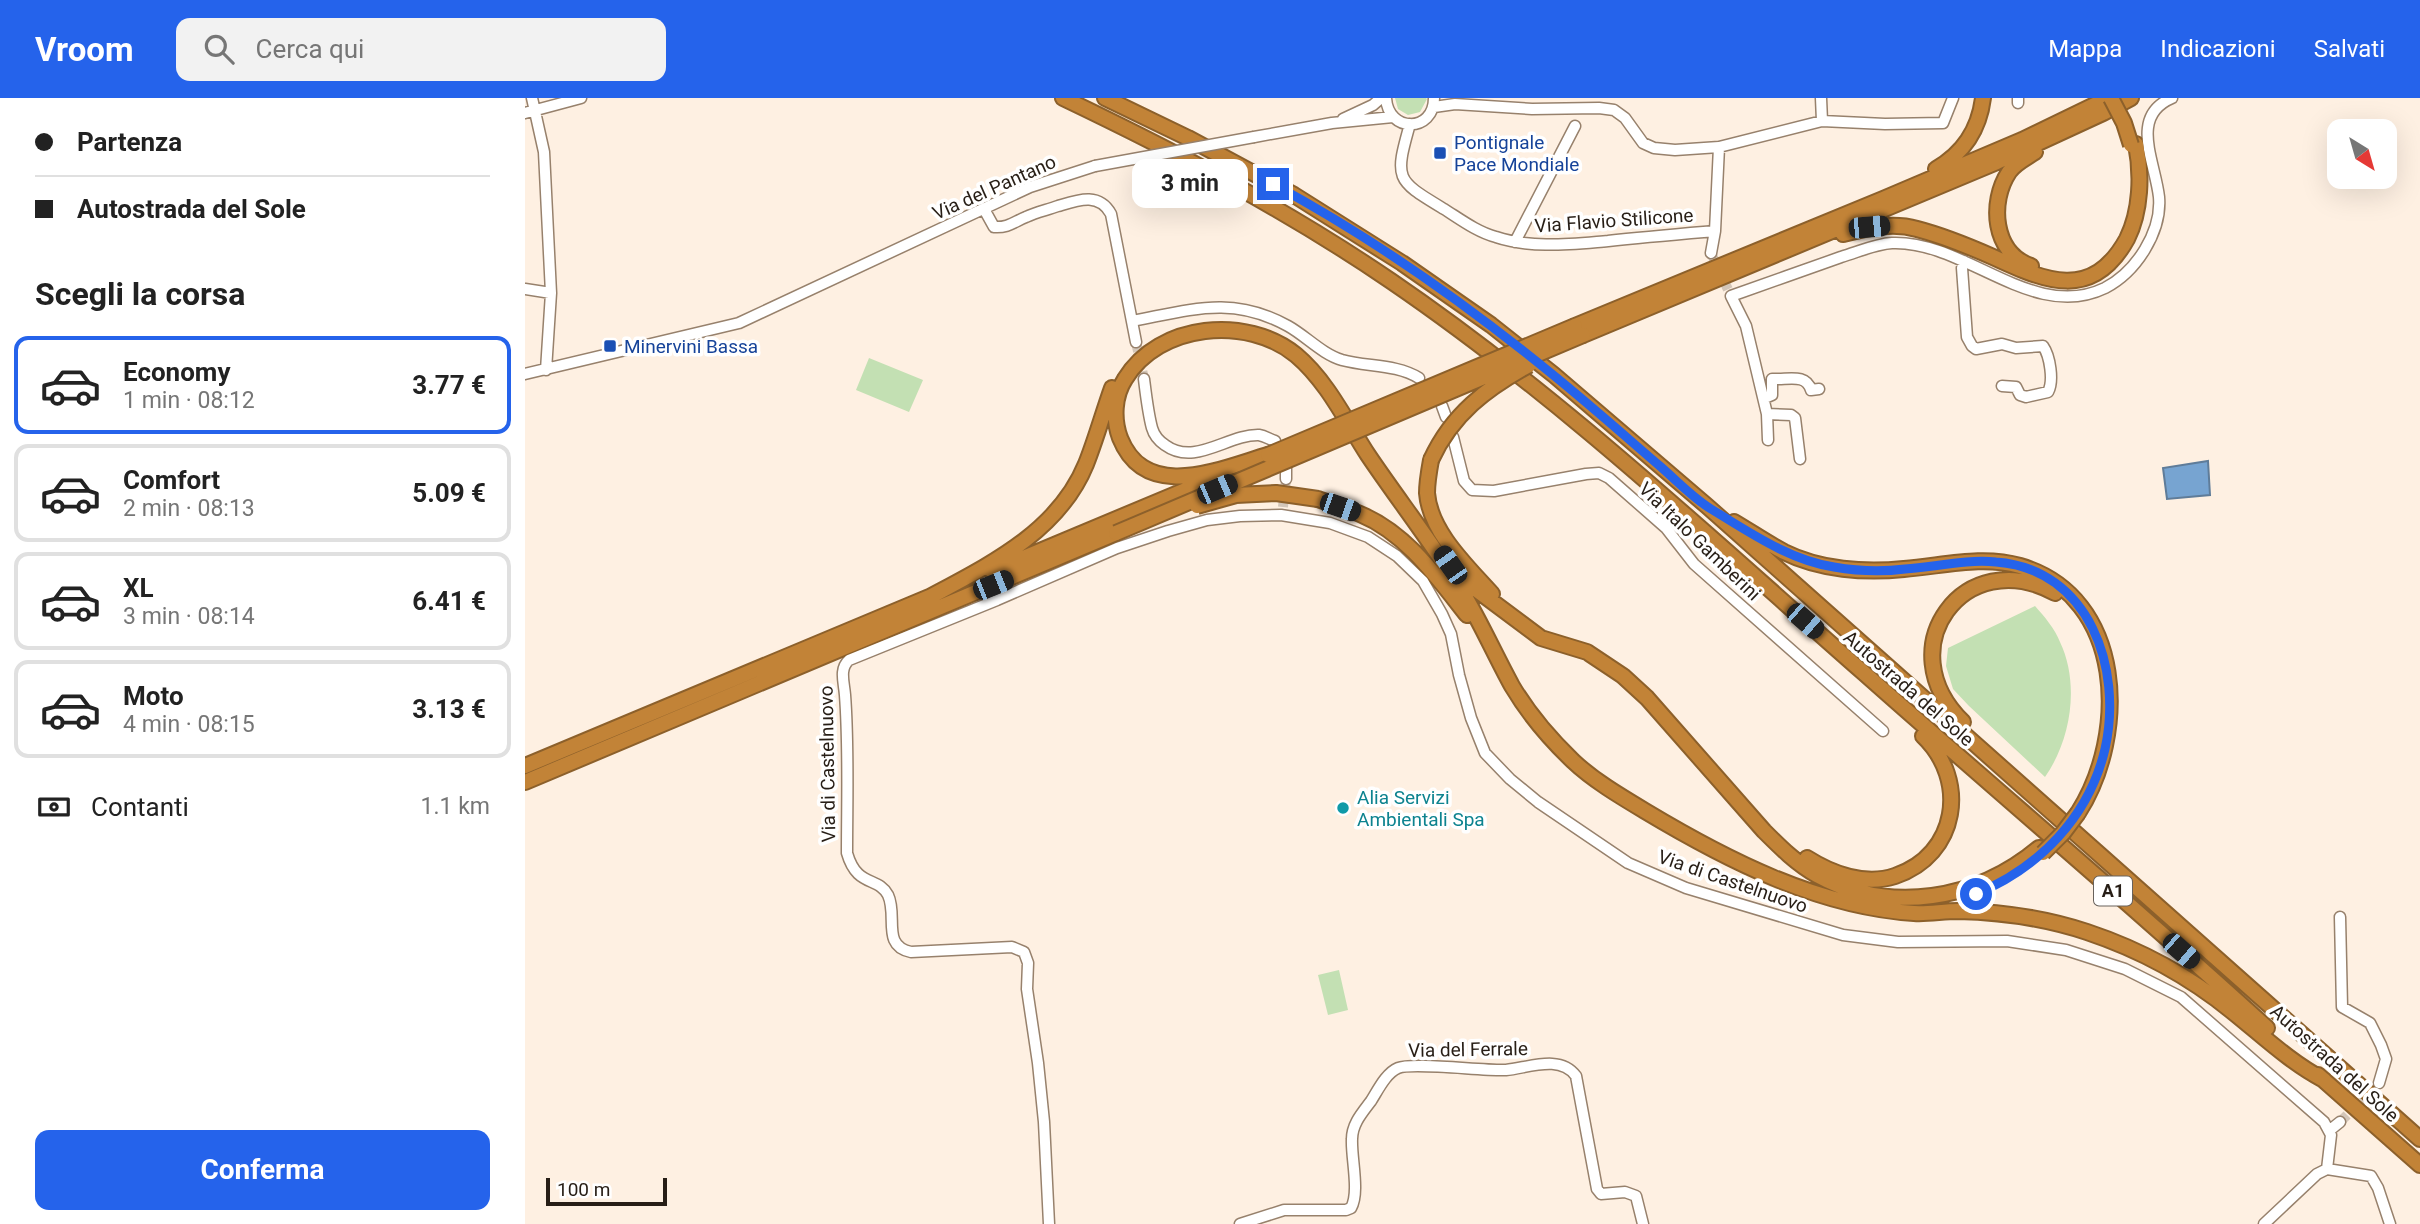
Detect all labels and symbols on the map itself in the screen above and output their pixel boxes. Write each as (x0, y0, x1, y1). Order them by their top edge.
north arrow (2327, 119, 2397, 189)
place label: Pontignale Pace Mondiale (1454, 131, 1579, 176)
marker: Pontignale Pace Mondiale (1432, 145, 1448, 161)
street label: Via del Pantano (929, 150, 1059, 225)
callout: 3 min (1133, 160, 1249, 208)
route end (1257, 168, 1289, 200)
street label: Via Flavio Stilicone (1534, 203, 1694, 238)
car (1848, 215, 1891, 239)
place label: Minervini Bassa (624, 335, 758, 358)
marker: Minervini Bassa (602, 338, 618, 354)
car (1194, 471, 1241, 507)
street label: Via Italo Gamberini (1634, 477, 1765, 605)
car (1317, 490, 1364, 524)
car (1430, 542, 1471, 588)
car (970, 567, 1017, 603)
car (1783, 599, 1828, 643)
street label: Autostrada del Sole (1839, 626, 1978, 751)
street label: Via di Castelnuovo (815, 685, 840, 843)
place label: Alia Servizi Ambientali Spa (1357, 786, 1485, 831)
marker: Alia Servizi Ambientali Spa (1335, 800, 1351, 816)
street label: Via di Castelnuovo (1655, 845, 1811, 918)
road number: A1 (2094, 876, 2132, 906)
route start (1960, 878, 1992, 910)
car (2159, 929, 2204, 973)
street label: Autostrada del Sole (2266, 1000, 2404, 1127)
street label: Via del Ferrale (1408, 1037, 1528, 1062)
scale bar (546, 1175, 667, 1207)

